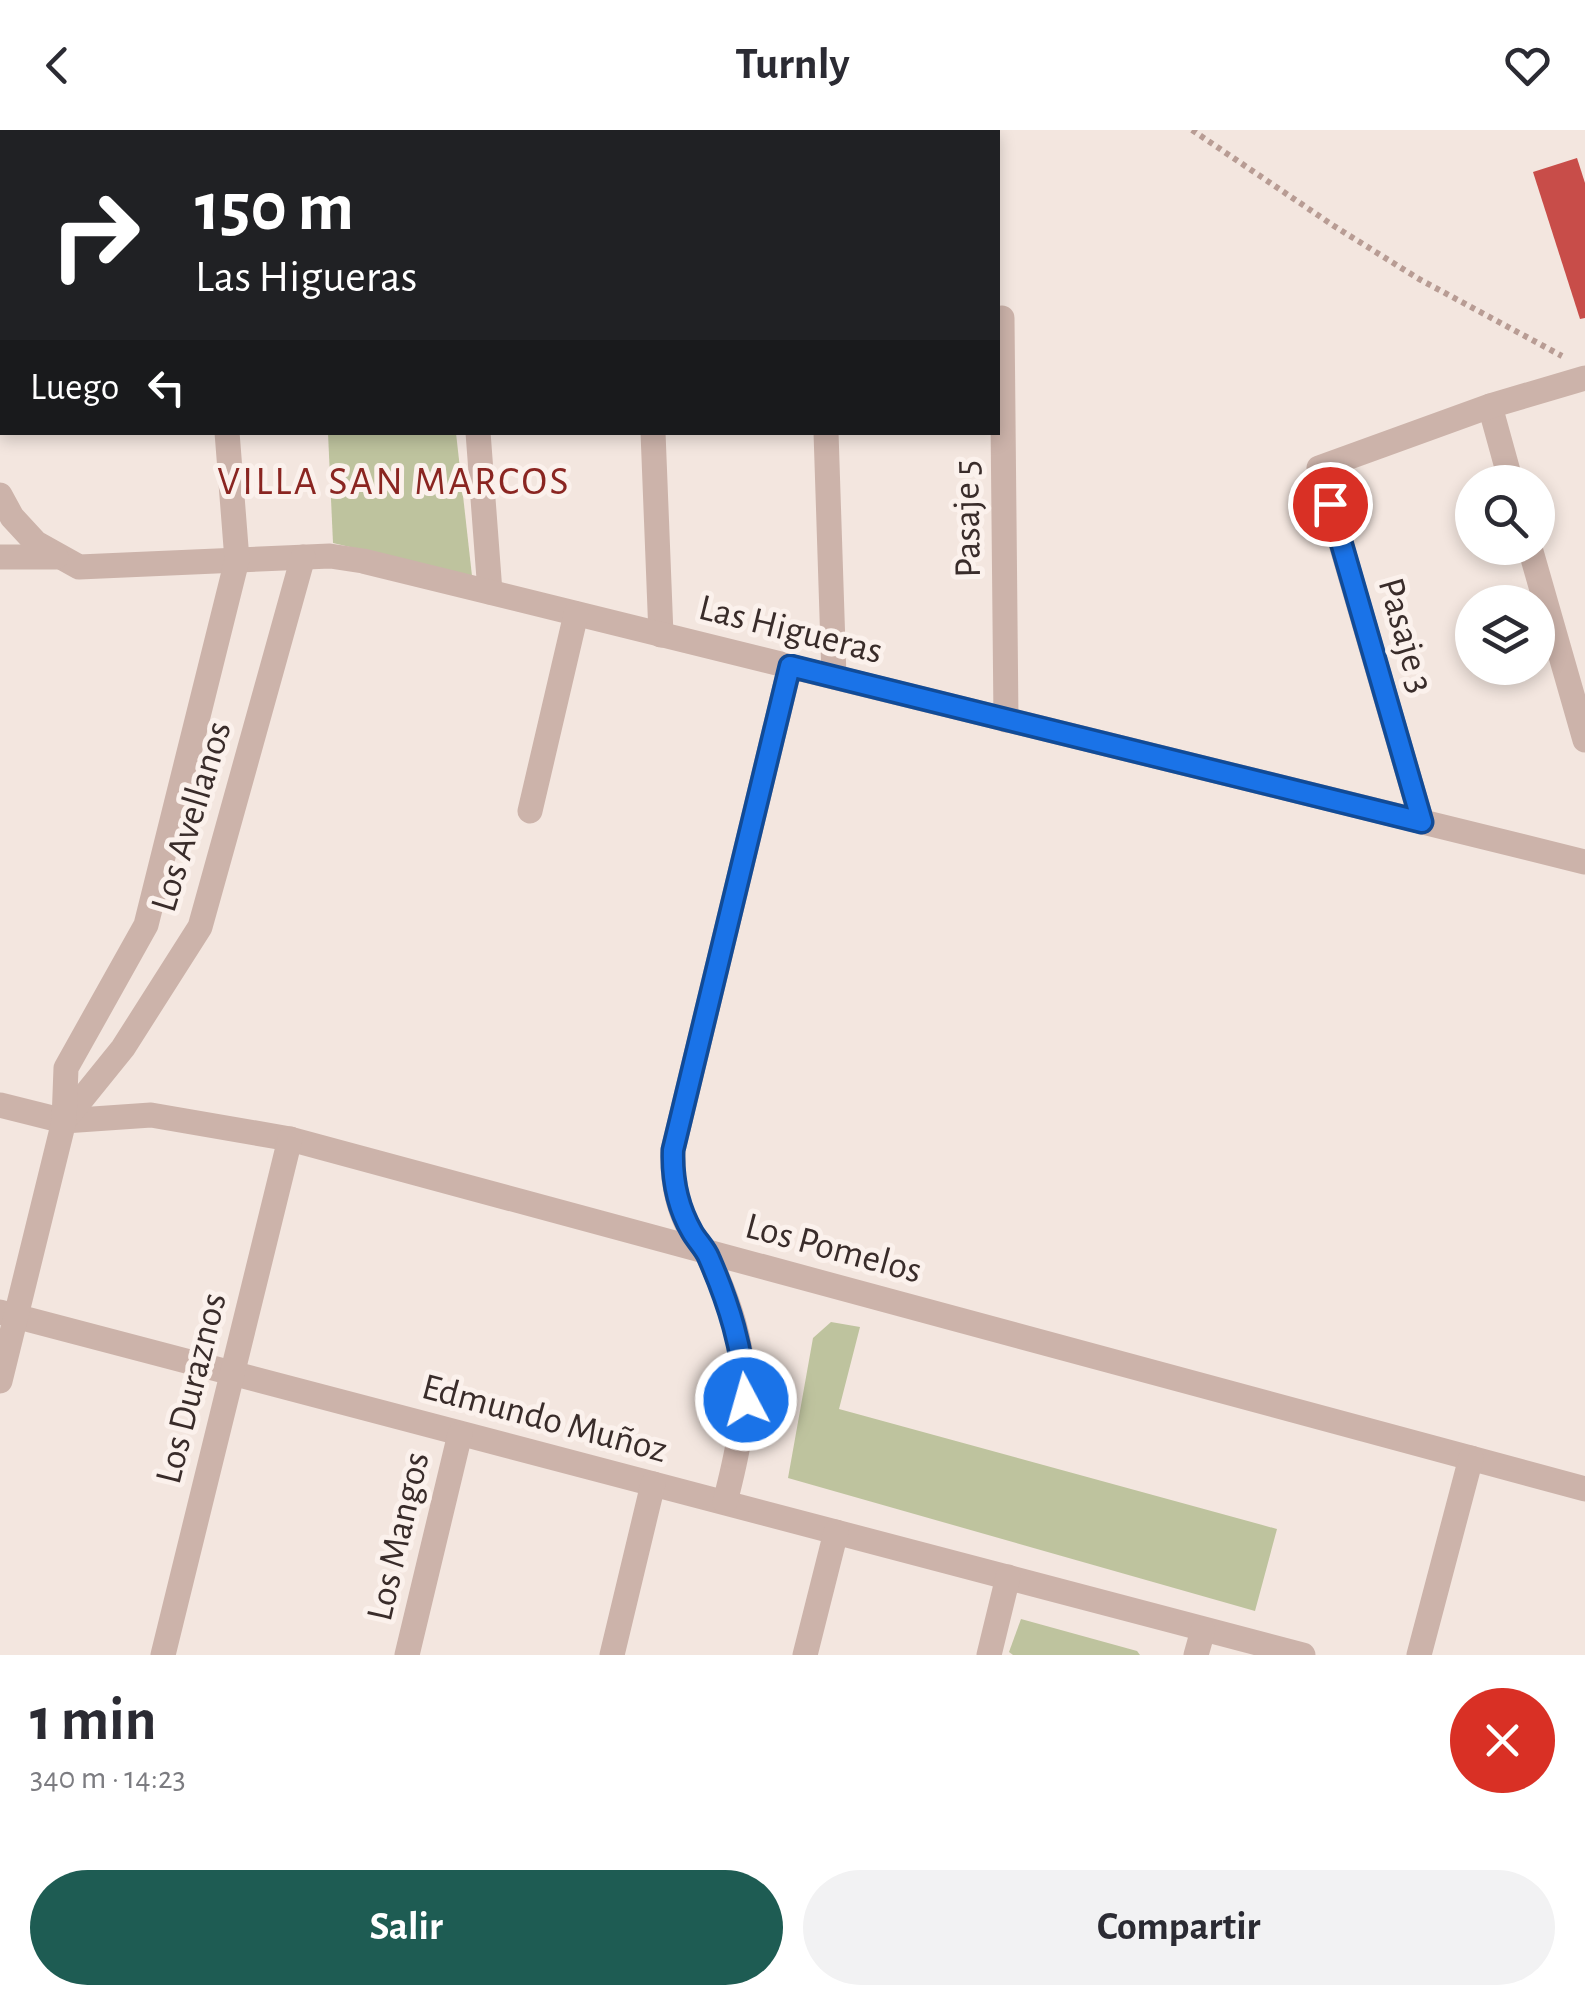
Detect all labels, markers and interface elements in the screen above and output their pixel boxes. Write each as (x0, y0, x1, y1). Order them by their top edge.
icon: back (30, 38, 85, 93)
icon: heart (1500, 38, 1555, 93)
text: Turnly (735, 42, 850, 87)
icon: right (30, 170, 160, 300)
text: 150 m (195, 173, 354, 243)
text: Las Higueras (195, 255, 417, 300)
icon: left (139, 360, 194, 415)
text: Luego (30, 369, 119, 407)
street label: Pasaje 5 (948, 460, 988, 578)
district label: VILLA SAN MARCOS (217, 462, 571, 502)
pin (1288, 462, 1373, 547)
map controls (1455, 465, 1555, 685)
button: search (1455, 465, 1555, 565)
icon: arrive (1303, 477, 1358, 532)
street label: Pasaje 3 (1371, 574, 1440, 697)
button: layers (1455, 585, 1555, 685)
street label: Las Higueras (695, 589, 886, 671)
street label: Los Avellanos (145, 717, 239, 916)
street label: Los Pomelos (741, 1207, 926, 1291)
street label: Los Duraznos (150, 1289, 234, 1488)
position arrow (694, 1348, 798, 1452)
street label: Edmundo Muñoz (418, 1368, 671, 1470)
street label: Los Mangos (361, 1448, 437, 1624)
button: close (1450, 1688, 1555, 1793)
text: 1 min (30, 1691, 156, 1751)
text: 340 m · 14:23 (30, 1762, 186, 1794)
button: Salir (30, 1870, 783, 1985)
button: Compartir (803, 1870, 1555, 1985)

